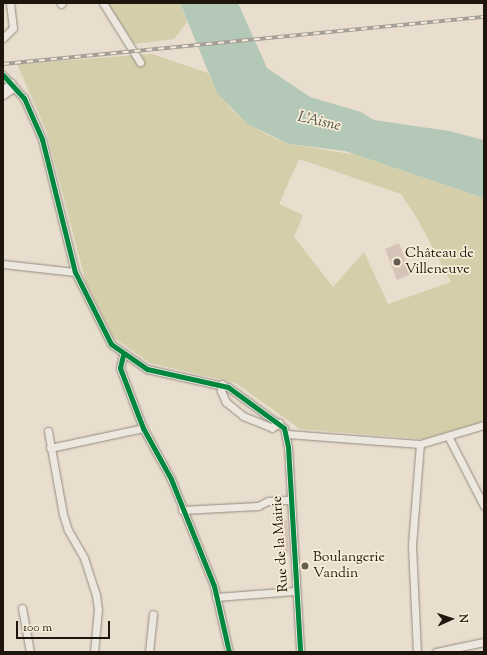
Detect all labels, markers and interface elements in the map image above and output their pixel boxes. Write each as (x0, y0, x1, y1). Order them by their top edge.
water label: L'Aisne (296, 108, 342, 136)
place label: Château de Villeneuve (405, 246, 474, 278)
marker: Château de Villeneuve (392, 257, 402, 267)
street label: Rue de la Mairie (269, 495, 293, 593)
place label: Boulangerie Vandin (313, 550, 385, 582)
marker: Boulangerie Vandin (300, 561, 310, 571)
north arrow (431, 599, 471, 639)
scale bar (18, 613, 112, 639)
text: N (455, 614, 471, 623)
text: 100 m (23, 619, 52, 637)

